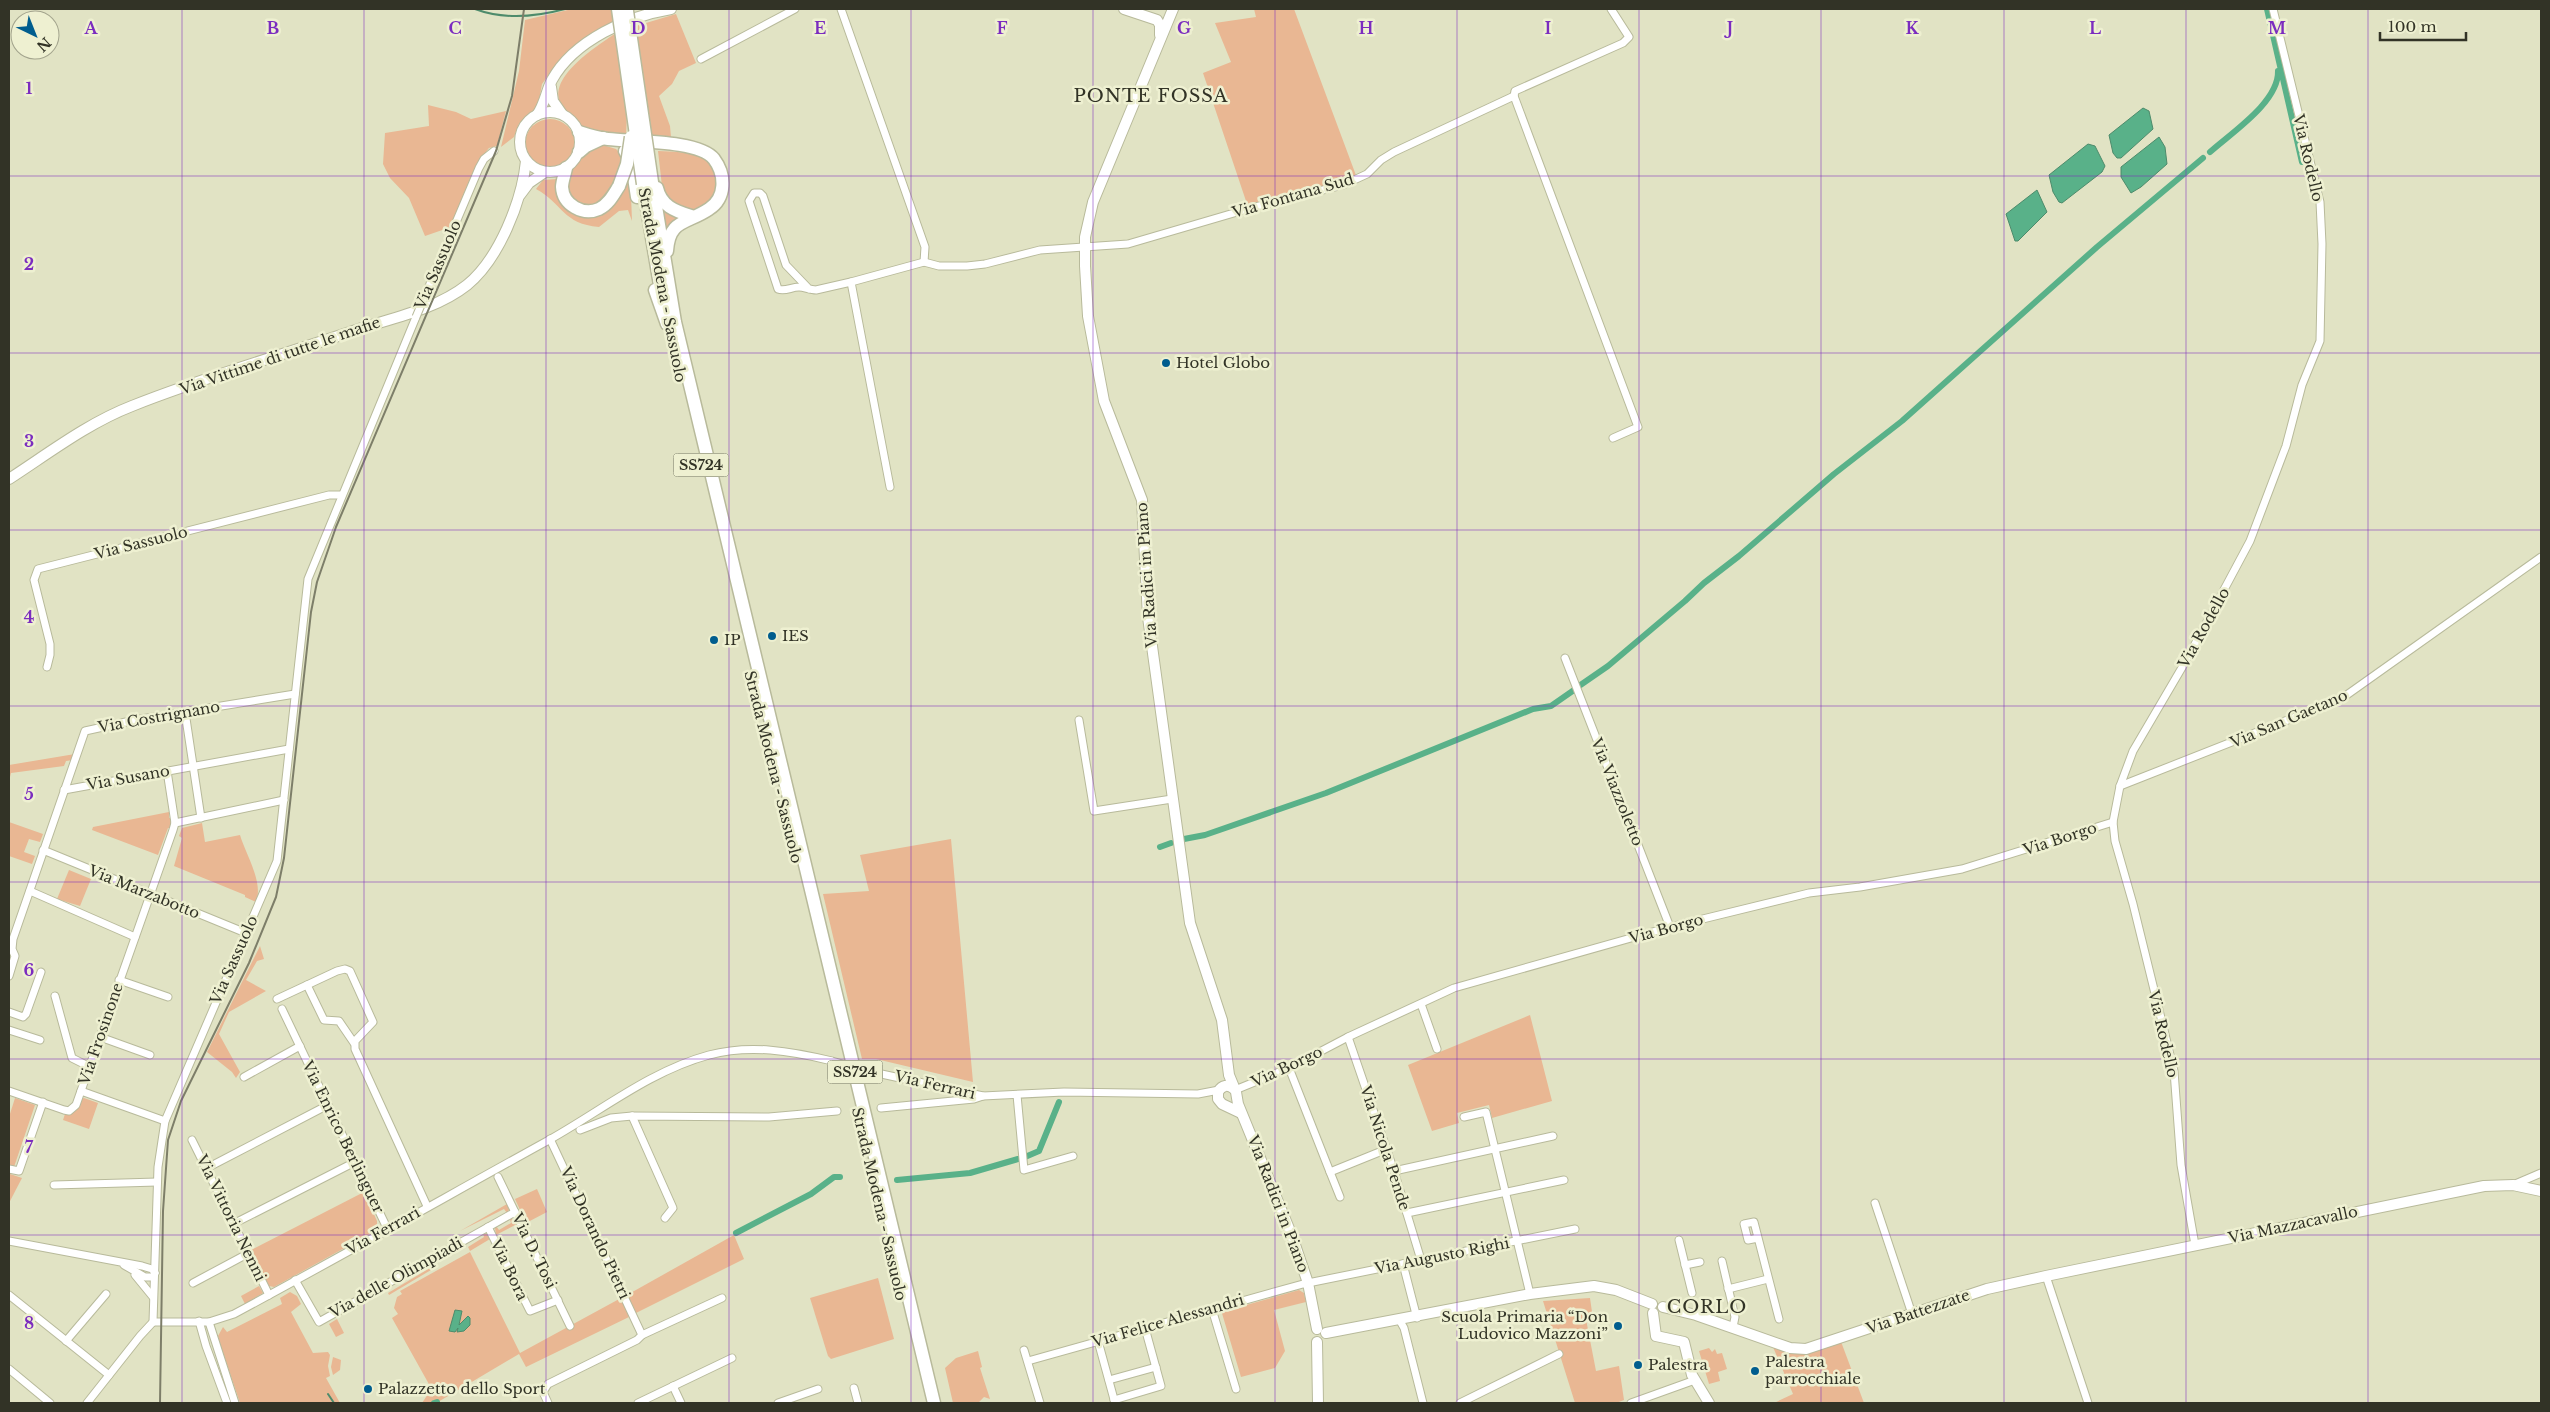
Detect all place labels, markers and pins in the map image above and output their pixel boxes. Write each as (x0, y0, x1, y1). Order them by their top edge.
place label: Hotel Globo (1176, 353, 1270, 372)
marker: Hotel Globo (1160, 357, 1172, 369)
place label: IES (782, 626, 809, 645)
place label: IP (724, 630, 741, 649)
marker: IES (766, 630, 778, 642)
marker: IP (708, 634, 720, 646)
place label: Scuola Primaria “Don Ludovico Mazzoni” (1441, 1307, 1608, 1343)
marker: Scuola Primaria “Don Ludovico Mazzoni” (1612, 1320, 1624, 1332)
place label: Palestra parrocchiale (1765, 1352, 1861, 1388)
place label: Palestra (1648, 1355, 1709, 1374)
marker: Palestra (1632, 1359, 1644, 1371)
marker: Palestra parrocchiale (1749, 1365, 1761, 1377)
place label: Palazzetto dello Sport (378, 1379, 546, 1398)
marker: Palazzetto dello Sport (362, 1383, 374, 1395)

